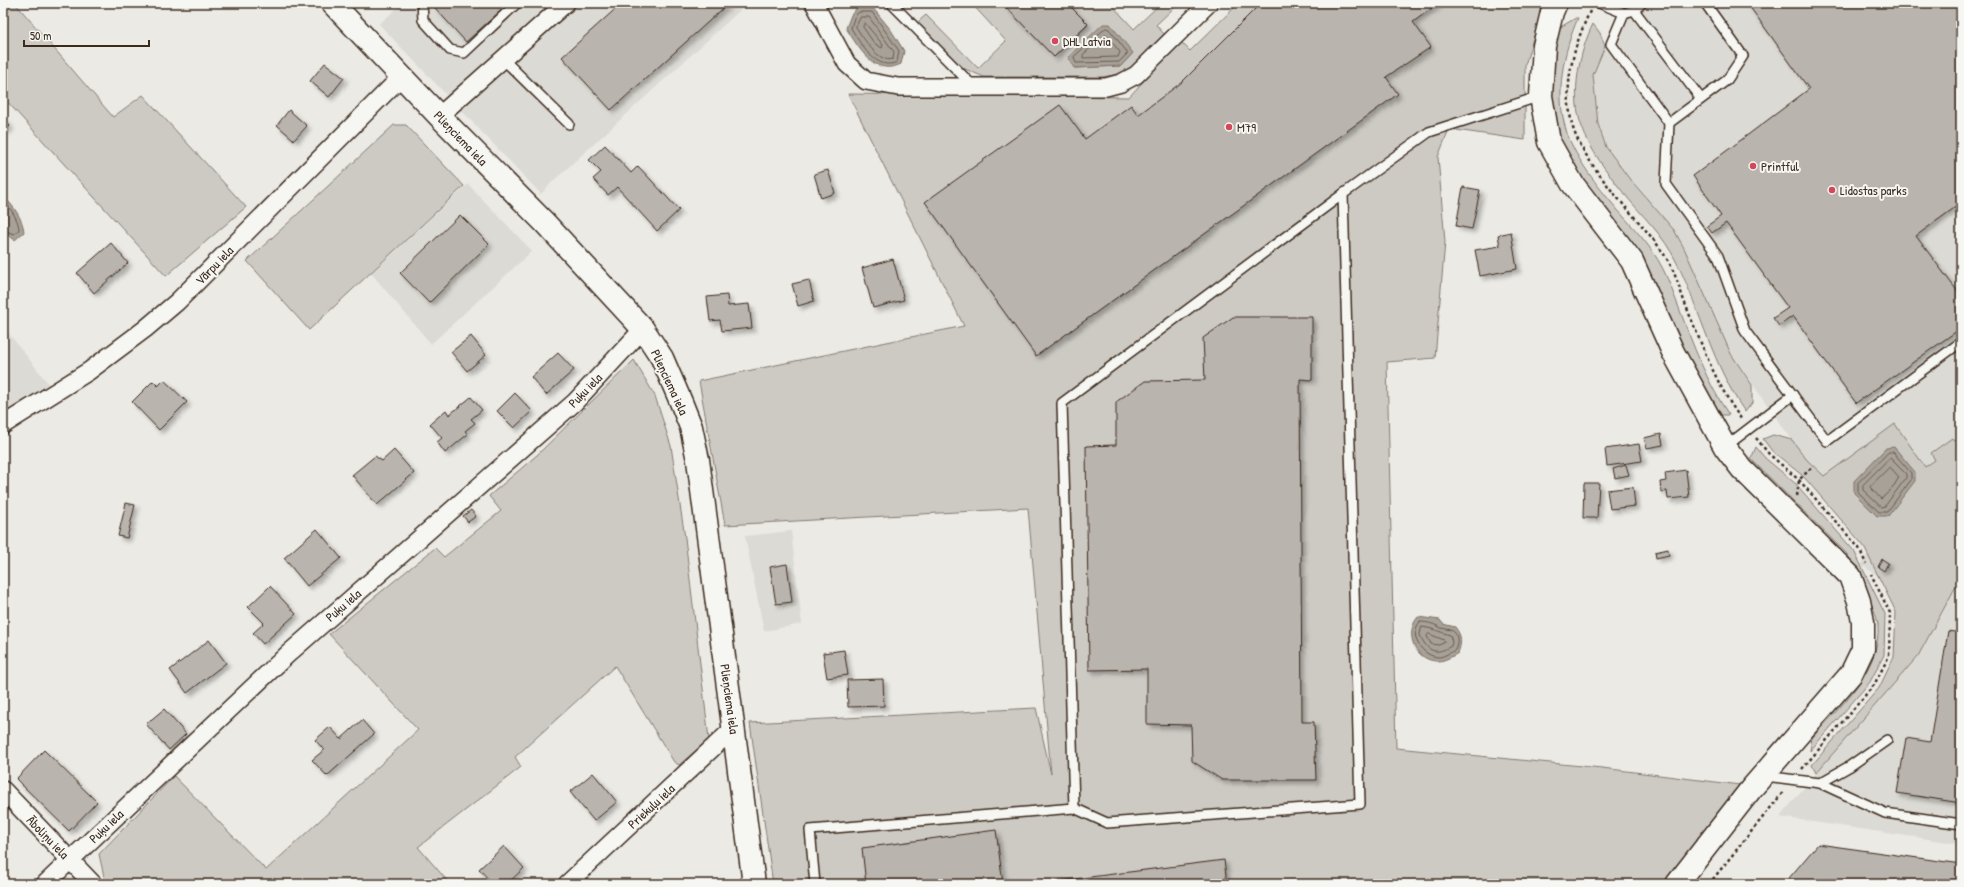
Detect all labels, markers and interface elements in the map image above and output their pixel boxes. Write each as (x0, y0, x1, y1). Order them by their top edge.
scale bar (24, 22, 149, 48)
text: 50 m (30, 27, 51, 44)
place label: DHL Latvia (1063, 32, 1111, 50)
marker: DHL Latvia (1050, 36, 1060, 46)
street label: Plieņciema iela (430, 106, 492, 170)
place label: M79 (1237, 118, 1256, 136)
marker: M79 (1224, 122, 1234, 132)
place label: Printful (1761, 157, 1799, 175)
marker: Printful (1748, 161, 1758, 171)
place label: Lidostas parks (1840, 181, 1907, 199)
marker: Lidostas parks (1827, 185, 1837, 195)
street label: Vārpu iela (191, 242, 237, 288)
street label: Plieņciema iela (647, 346, 693, 418)
street label: Puķu iela (564, 369, 606, 411)
street label: Puķu iela (321, 585, 365, 625)
street label: Plieņciema iela (716, 663, 744, 735)
street label: Priekuļu iela (624, 780, 678, 832)
street label: Puķu iela (85, 805, 127, 847)
street label: Āboliņu iela (23, 811, 73, 863)

